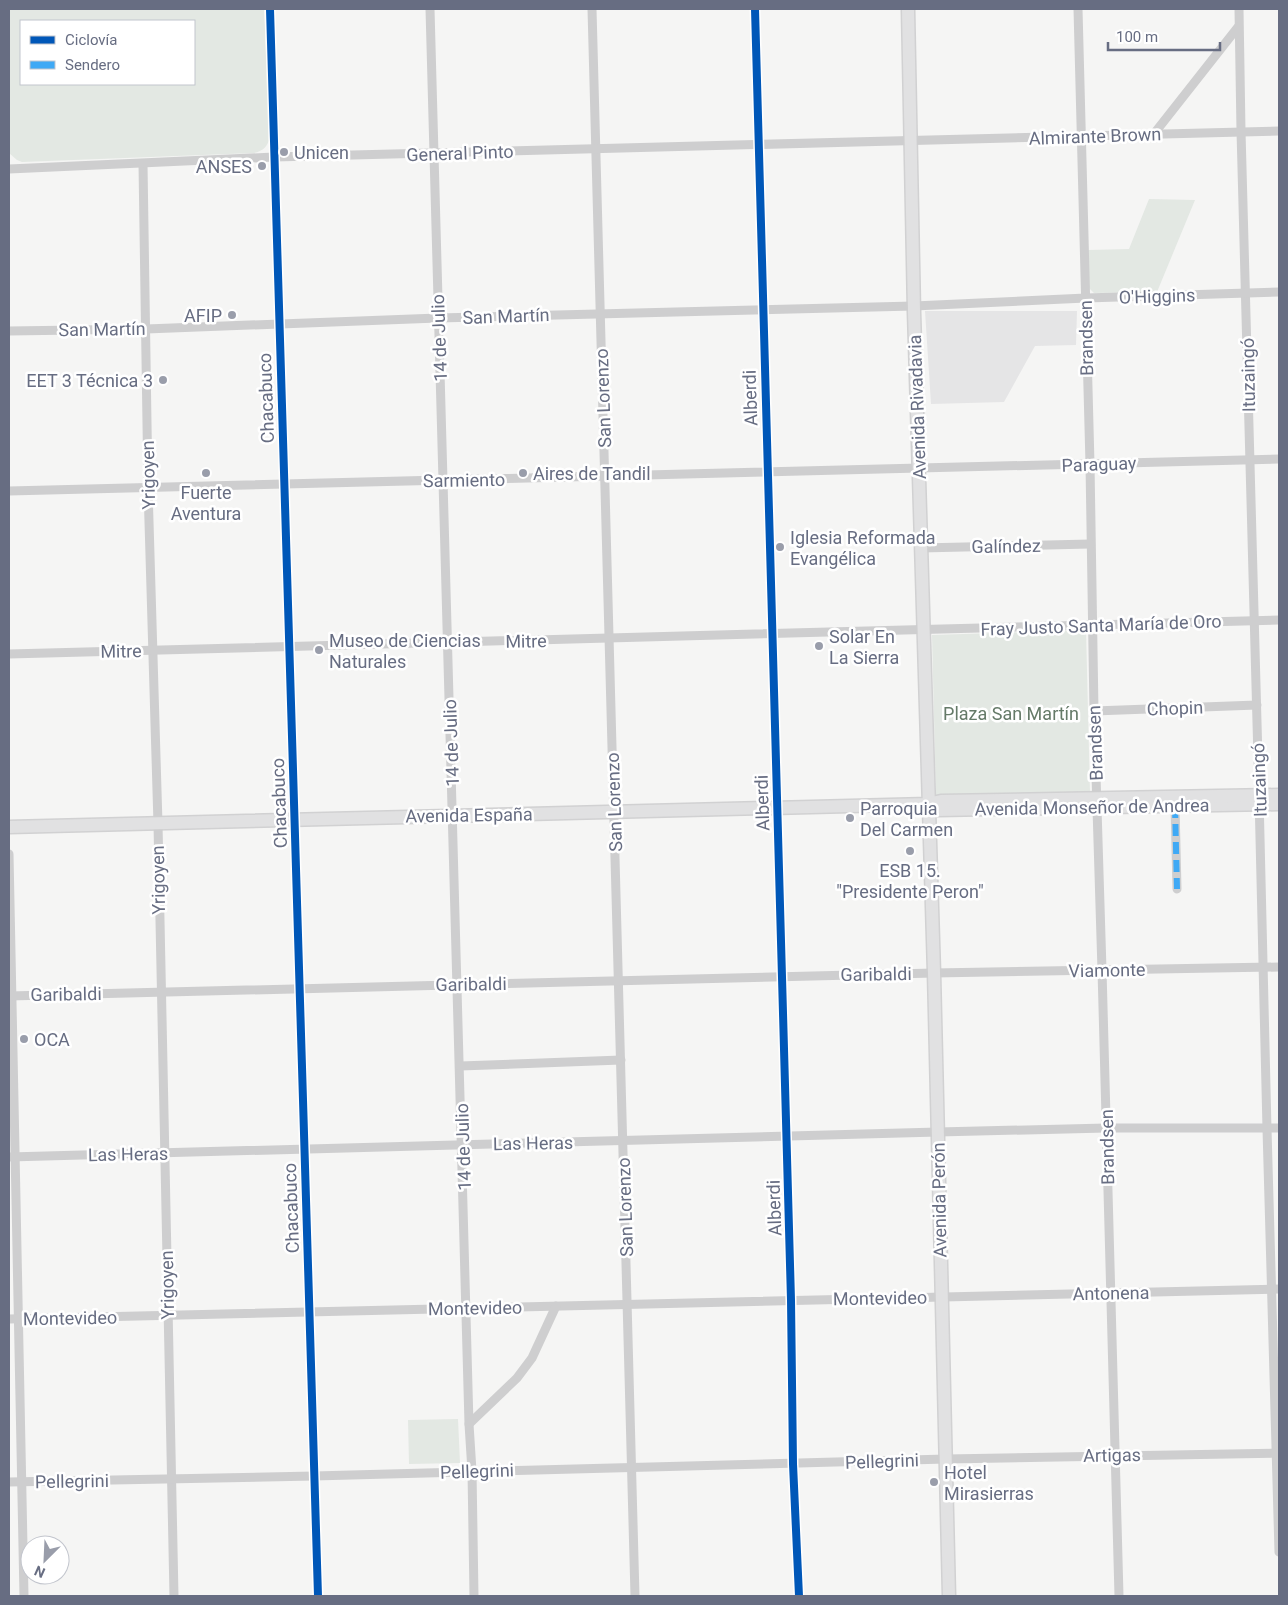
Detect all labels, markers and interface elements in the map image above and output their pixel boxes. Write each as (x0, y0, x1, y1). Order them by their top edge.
legend (20, 20, 195, 85)
scale bar (1108, 20, 1220, 52)
text: 100 m (1116, 28, 1158, 46)
text: Ciclovía (65, 31, 118, 49)
text: Sendero (65, 56, 120, 74)
street label: Almirante Brown (1028, 123, 1162, 149)
street label: General Pinto (406, 141, 514, 165)
place label: Unicen (294, 142, 349, 163)
marker: Unicen (278, 146, 290, 158)
place label: ANSES (196, 156, 252, 177)
marker: ANSES (256, 160, 268, 172)
street label: O'Higgins (1118, 284, 1196, 308)
street label: 14 de Julio (427, 294, 451, 382)
street label: Brandsen (1075, 300, 1097, 376)
street label: San Martín (462, 304, 550, 328)
place label: AFIP (184, 305, 222, 326)
marker: AFIP (226, 309, 238, 321)
street label: San Martín (58, 318, 146, 340)
street label: Avenida Rivadavia (904, 334, 930, 480)
street label: Ituzaingó (1237, 338, 1259, 412)
street label: San Lorenzo (591, 348, 615, 448)
street label: Chacabuco (254, 352, 278, 444)
place label: EET 3 Técnica 3 (26, 370, 153, 391)
street label: Alberdi (739, 370, 761, 426)
marker: EET 3 Técnica 3 (157, 374, 169, 386)
street label: Yrigoyen (137, 440, 159, 510)
street label: Paraguay (1061, 452, 1137, 476)
place label: Aires de Tandil (533, 463, 651, 484)
marker: Fuerte Aventura (200, 467, 212, 479)
marker: Aires de Tandil (517, 467, 529, 479)
street label: Sarmiento (423, 469, 505, 491)
place label: Fuerte Aventura (171, 482, 241, 524)
place label: Iglesia Reformada Evangélica (790, 527, 936, 569)
street label: Galíndez (971, 535, 1041, 557)
marker: Iglesia Reformada Evangélica (774, 541, 786, 553)
street label: Fray Justo Santa María de Oro (980, 610, 1222, 640)
place label: Solar En La Sierra (829, 626, 899, 668)
place label: Museo de Ciencias Naturales (329, 630, 481, 672)
street label: Mitre (505, 630, 547, 652)
street label: Mitre (100, 640, 142, 662)
marker: Solar En La Sierra (813, 640, 825, 652)
marker: Museo de Ciencias Naturales (313, 644, 325, 656)
street label: Chopin (1146, 697, 1204, 719)
street label: 14 de Julio (439, 699, 463, 787)
park label: Plaza San Martín (943, 703, 1079, 724)
street label: Brandsen (1083, 705, 1107, 781)
street label: Ituzaingó (1247, 743, 1271, 817)
street label: San Lorenzo (602, 752, 626, 852)
street label: Chacabuco (267, 757, 291, 849)
street label: Alberdi (751, 775, 773, 831)
street label: Avenida Monseñor de Andrea (974, 794, 1210, 820)
place label: Parroquia Del Carmen (860, 798, 953, 840)
street label: Avenida España (405, 803, 533, 827)
marker: Parroquia Del Carmen (844, 812, 856, 824)
street label: Yrigoyen (147, 845, 169, 915)
marker: ESB 15. "Presidente Peron" (904, 845, 916, 857)
place label: ESB 15. "Presidente Peron" (836, 860, 984, 902)
street label: Viamonte (1068, 959, 1146, 981)
street label: Garibaldi (840, 963, 912, 985)
street label: Garibaldi (435, 973, 507, 995)
street label: Garibaldi (30, 983, 102, 1005)
place label: OCA (34, 1029, 70, 1050)
marker: OCA (18, 1033, 30, 1045)
street label: 14 de Julio (451, 1103, 475, 1191)
street label: Brandsen (1096, 1109, 1118, 1185)
street label: Las Heras (493, 1132, 573, 1154)
street label: Avenida Perón (927, 1142, 951, 1258)
street label: Las Heras (88, 1143, 168, 1165)
street label: San Lorenzo (613, 1157, 637, 1257)
street label: Chacabuco (279, 1162, 303, 1254)
street label: Alberdi (763, 1180, 785, 1236)
street label: Yrigoyen (156, 1250, 178, 1320)
street label: Antonena (1072, 1282, 1150, 1304)
street label: Montevideo (833, 1287, 927, 1309)
street label: Montevideo (428, 1297, 522, 1319)
street label: Montevideo (23, 1307, 117, 1329)
street label: Artigas (1083, 1444, 1141, 1466)
street label: Pellegrini (845, 1449, 919, 1473)
street label: Pellegrini (440, 1459, 514, 1483)
place label: Hotel Mirasierras (944, 1462, 1034, 1504)
street label: Pellegrini (35, 1470, 109, 1492)
marker: Hotel Mirasierras (928, 1476, 940, 1488)
north arrow (20, 1535, 70, 1585)
text: N (32, 1563, 47, 1581)

